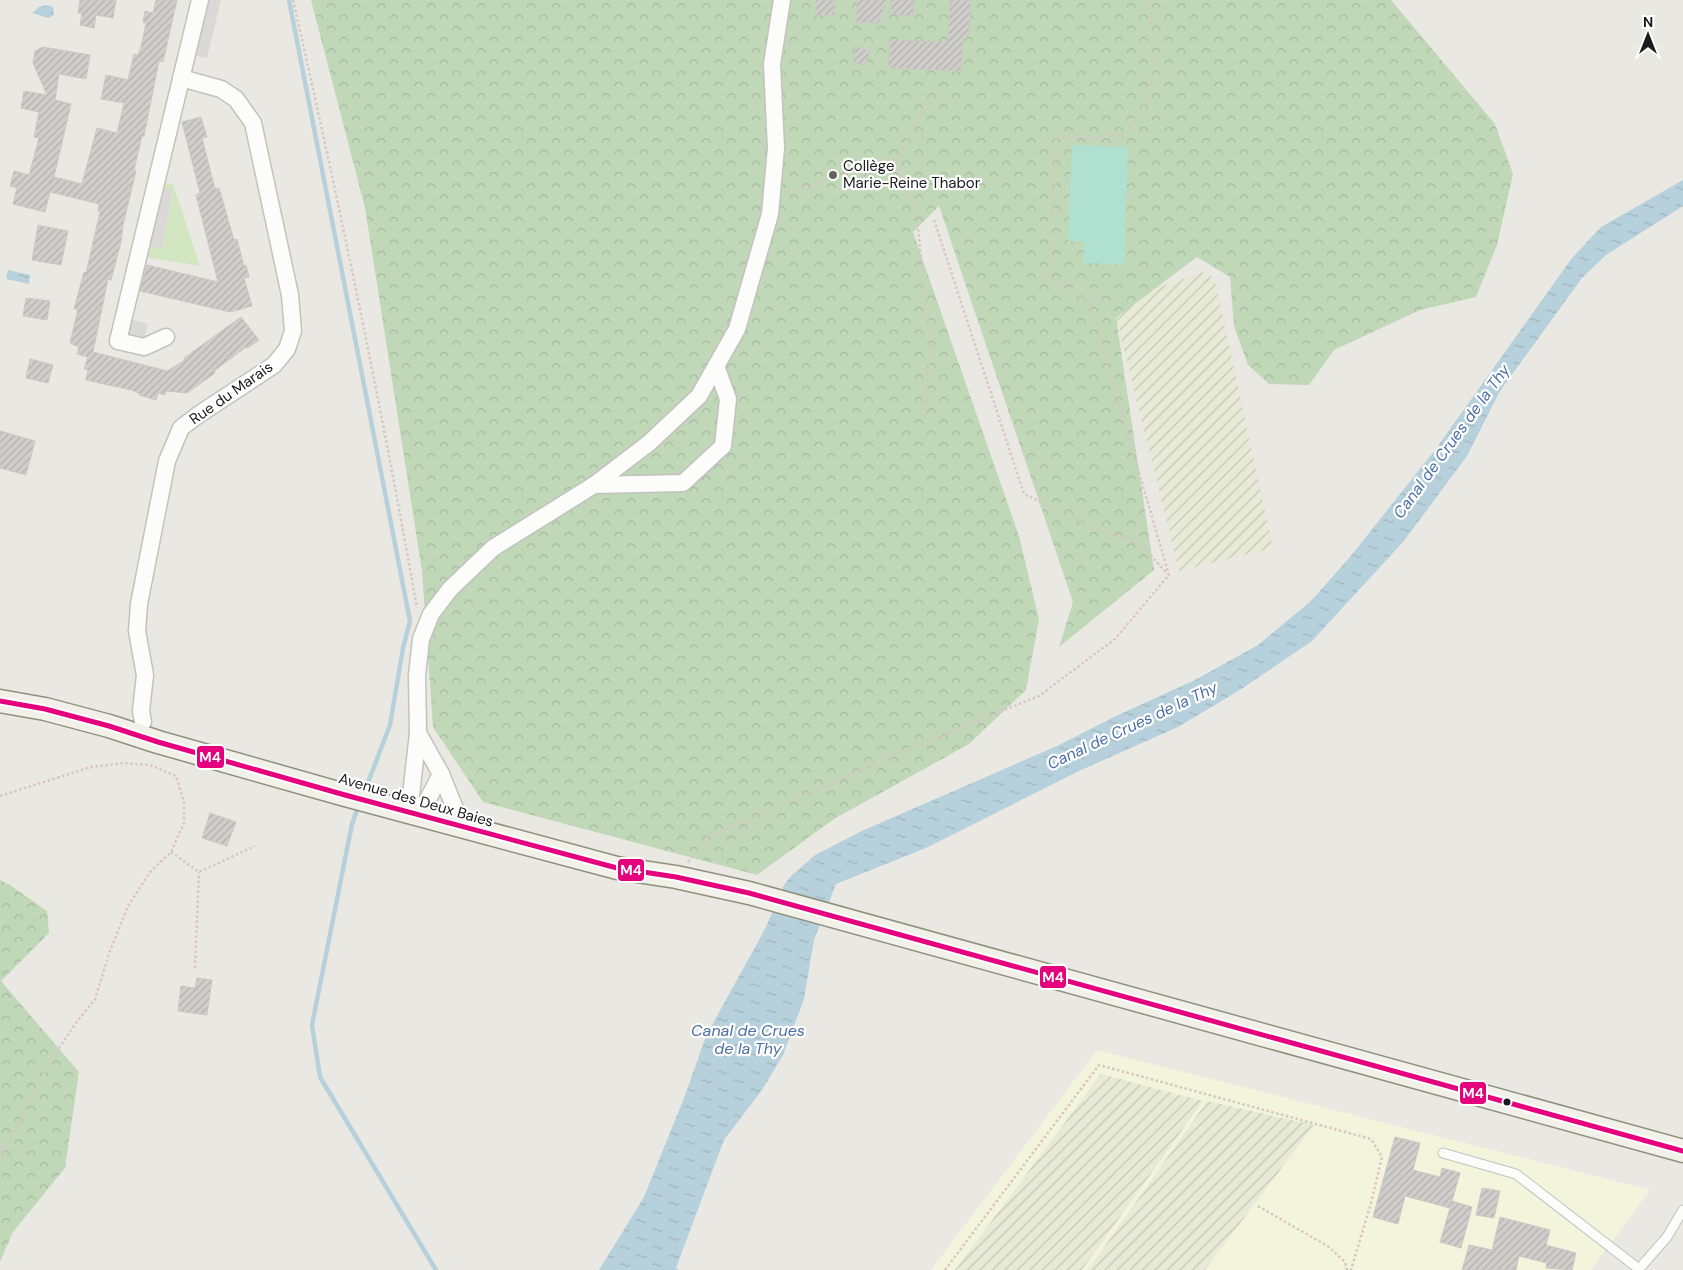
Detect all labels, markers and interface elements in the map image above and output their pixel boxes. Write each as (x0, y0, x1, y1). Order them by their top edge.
north arrow (1623, 10, 1673, 60)
text: N (1643, 13, 1653, 31)
place label: Collège Marie-Reine Thabor (843, 156, 981, 193)
marker: Collège Marie-Reine Thabor (827, 169, 839, 181)
street label: Rue du Marais (185, 357, 277, 429)
water label: Canal de Crues de la Thy (1388, 359, 1515, 523)
water label: Canal de Crues de la Thy (1044, 676, 1222, 774)
line badge: M4 (196, 745, 225, 769)
text: M4 (199, 748, 221, 766)
street label: Avenue des Deux Baies (336, 768, 496, 832)
line badge: M4 (617, 858, 645, 882)
text: M4 (620, 861, 642, 879)
line badge: M4 (1039, 965, 1067, 989)
text: M4 (1042, 968, 1064, 986)
water label: Canal de Crues de la Thy (691, 1020, 805, 1059)
line badge: M4 (1459, 1081, 1487, 1105)
text: M4 (1462, 1084, 1484, 1102)
unlabelled marker (1502, 1097, 1512, 1107)

